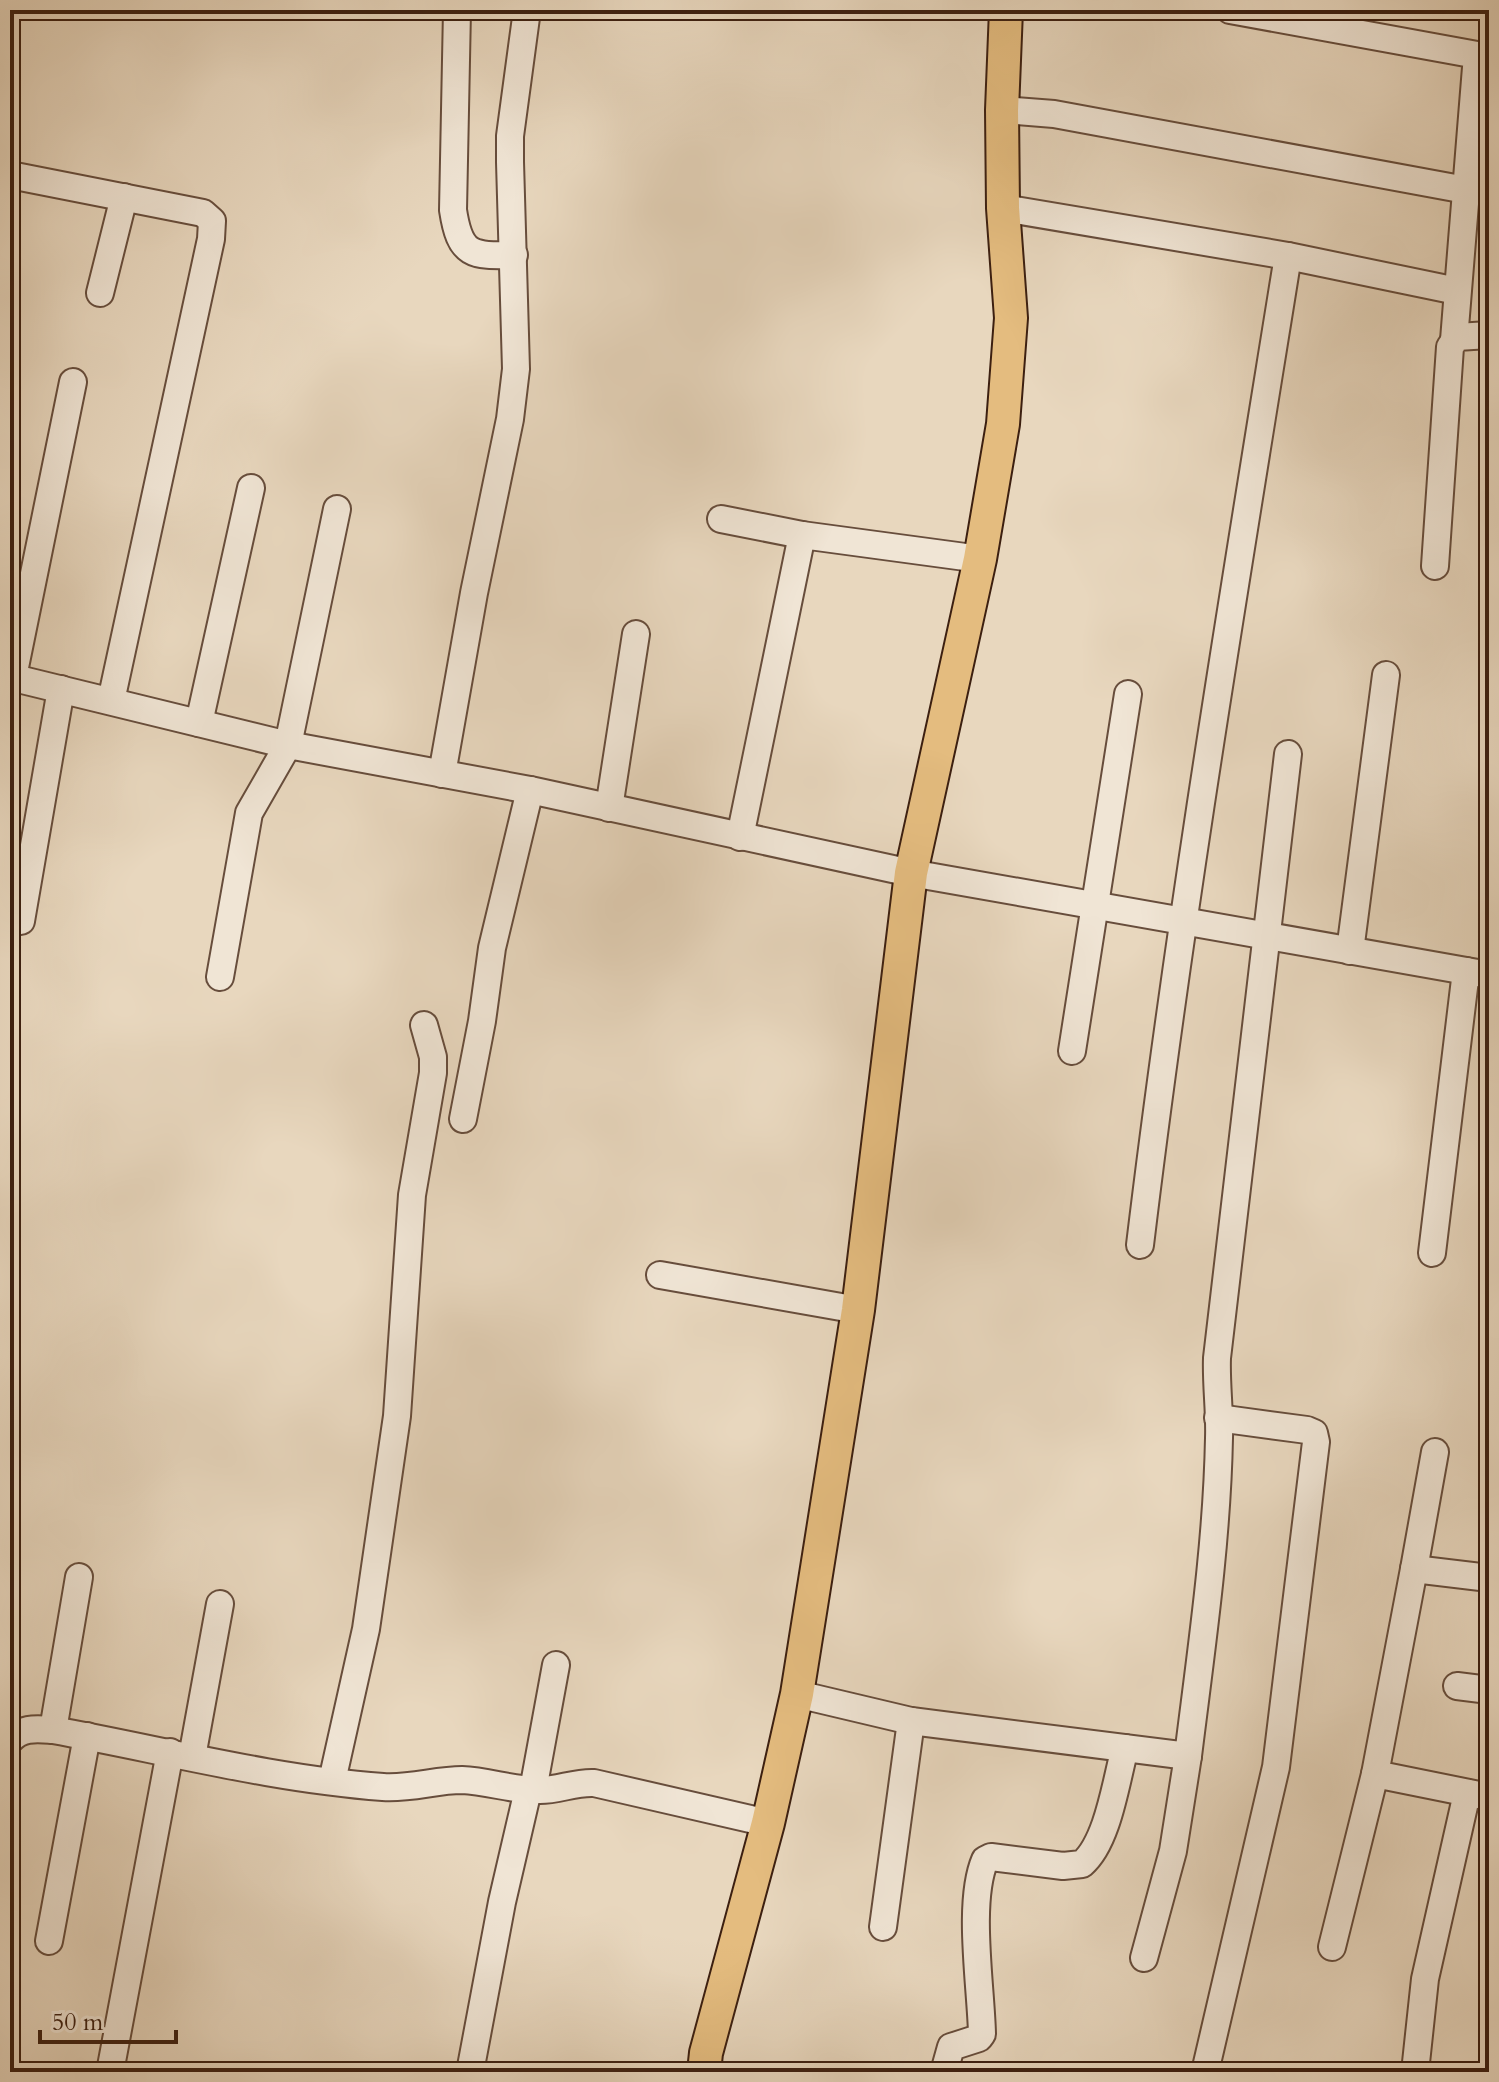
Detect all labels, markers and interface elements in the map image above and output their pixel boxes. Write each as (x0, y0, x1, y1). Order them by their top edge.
scale bar (40, 1994, 176, 2044)
text: 50 m (52, 2006, 104, 2039)

